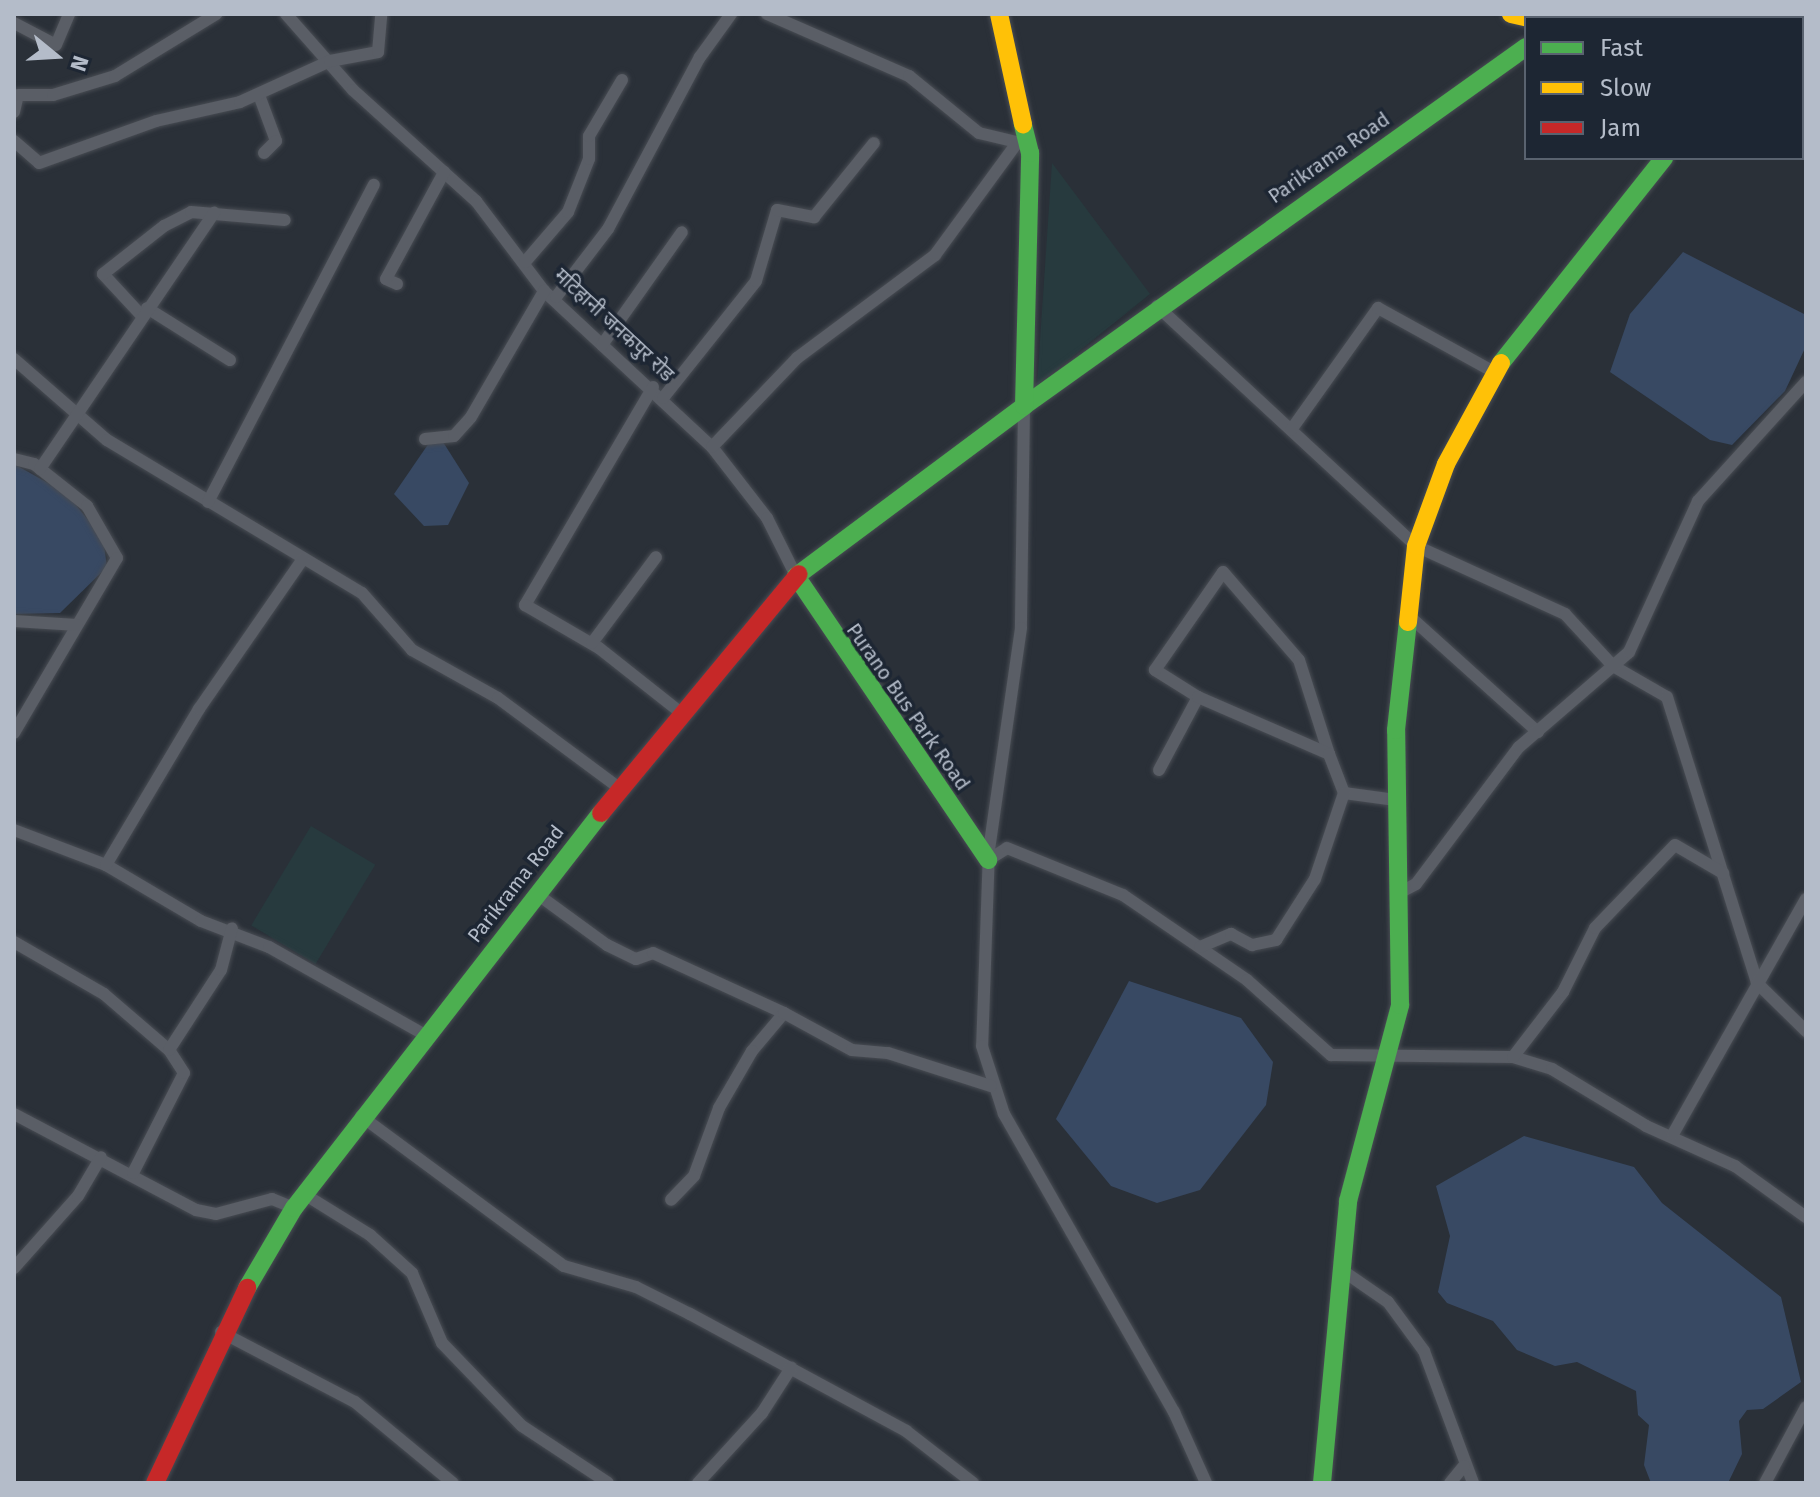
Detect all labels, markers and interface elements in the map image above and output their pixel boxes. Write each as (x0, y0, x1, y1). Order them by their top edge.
north arrow (16, 16, 96, 96)
legend (1524, 16, 1804, 160)
text: Fast (1600, 34, 1643, 62)
text: N (64, 52, 94, 75)
text: Slow (1600, 74, 1651, 102)
street label: Parikrama Road (1264, 107, 1394, 209)
text: Jam (1600, 114, 1641, 142)
street label: मटिहानी जनकपुर रोड (549, 263, 679, 387)
street label: Purano Bus Park Road (841, 619, 975, 795)
street label: Parikrama Road (463, 821, 569, 947)

